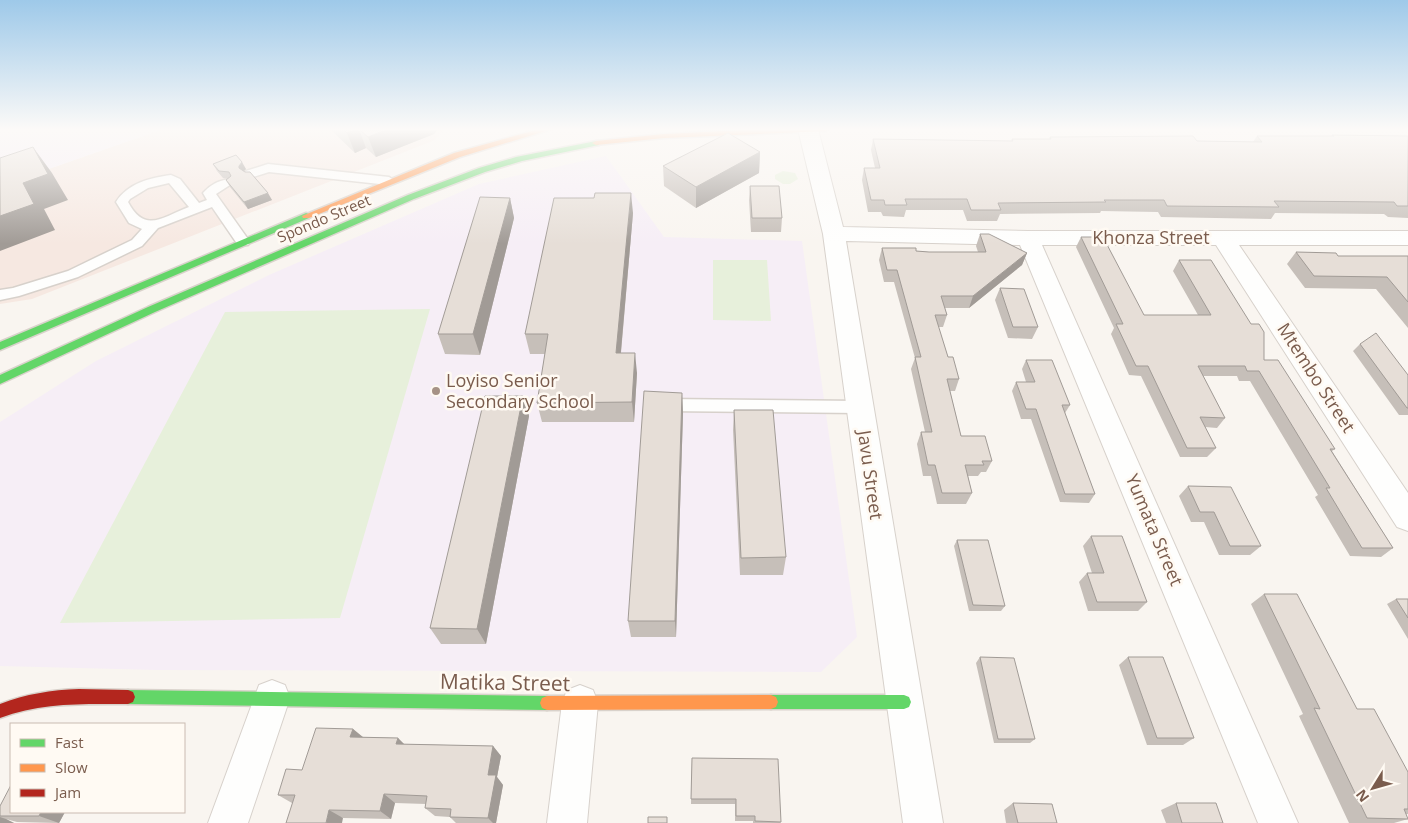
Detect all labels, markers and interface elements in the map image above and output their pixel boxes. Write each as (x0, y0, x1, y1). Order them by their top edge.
street label: Spondo Street (274, 189, 373, 247)
street label: Khonza Street (1092, 225, 1210, 249)
street label: Mtembo Street (1272, 318, 1361, 437)
place label: Loyiso Senior Secondary School (446, 368, 594, 413)
marker: Loyiso Senior Secondary School (430, 385, 442, 397)
street label: Javu Street (853, 427, 889, 521)
street label: Yumata Street (1121, 470, 1189, 589)
street label: Matika Street (440, 667, 570, 697)
legend (10, 723, 185, 813)
text: Fast (55, 732, 84, 752)
text: Slow (55, 757, 88, 777)
north arrow (1348, 763, 1398, 813)
text: Jam (53, 782, 81, 802)
text: N (1351, 786, 1373, 806)

